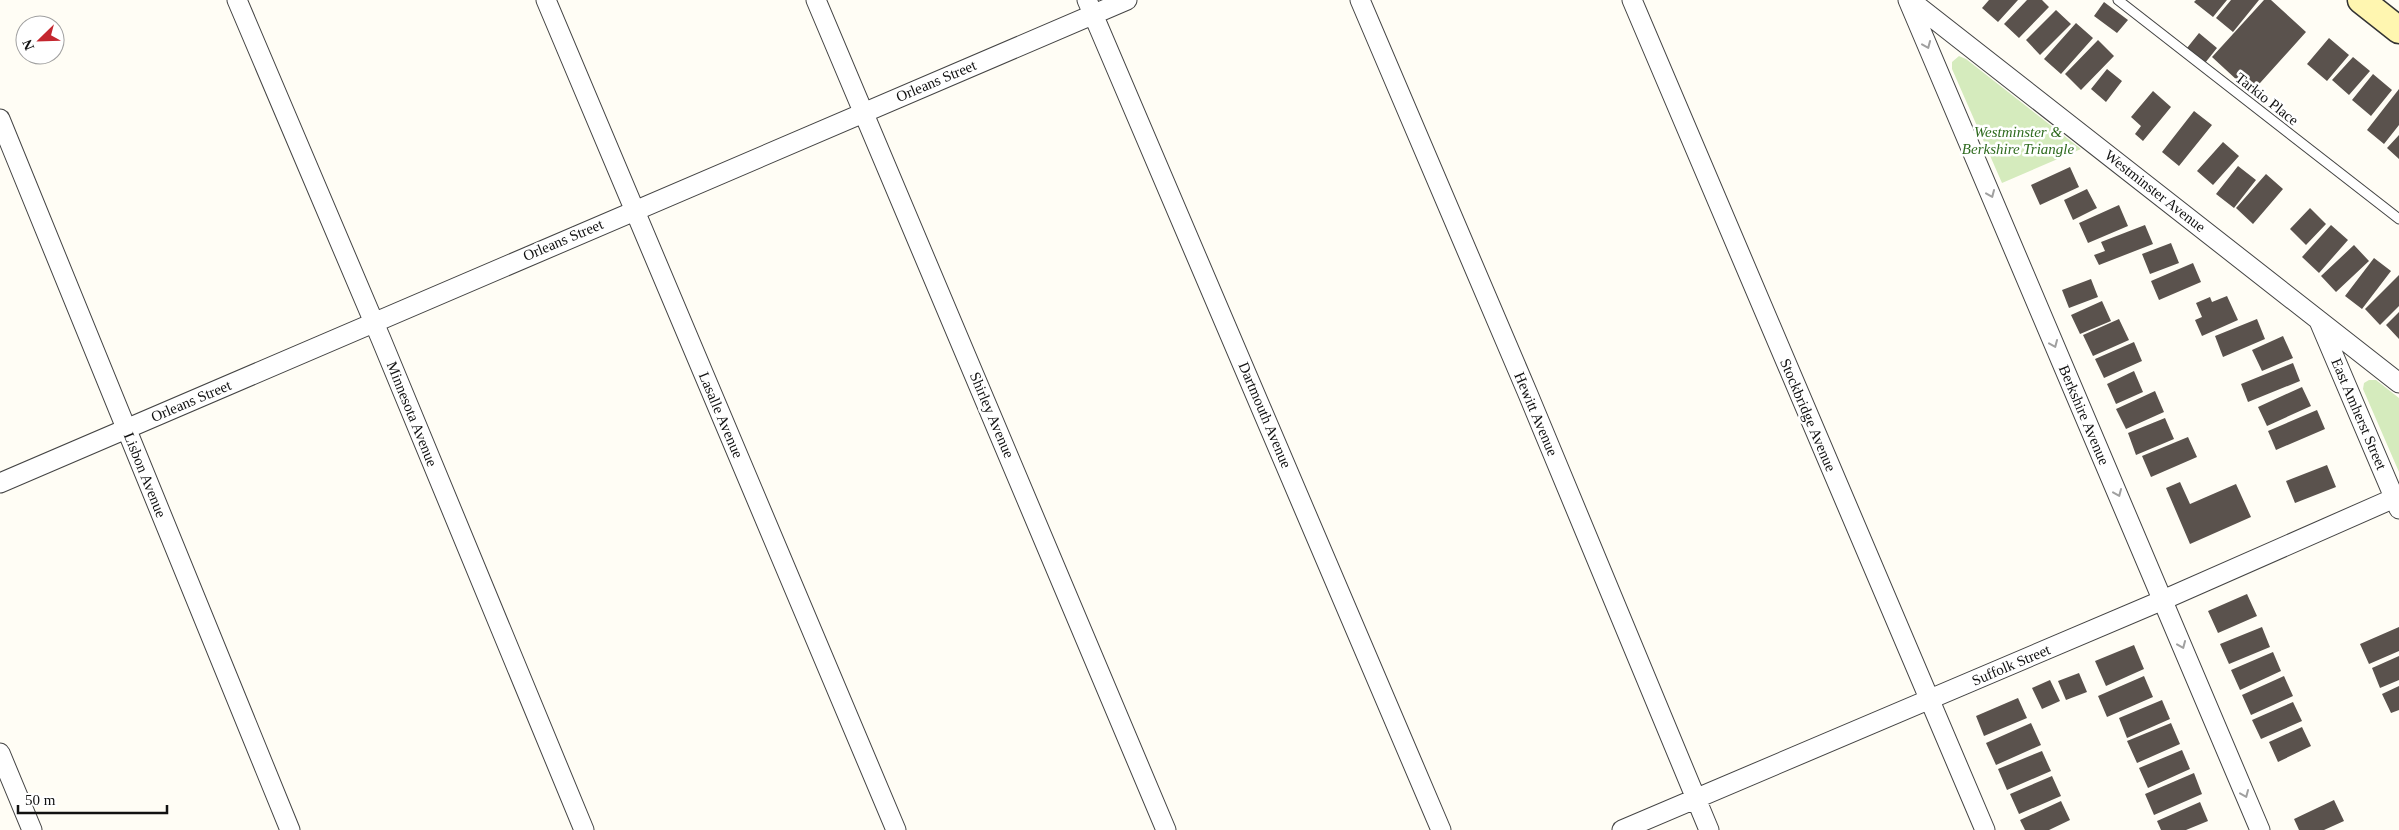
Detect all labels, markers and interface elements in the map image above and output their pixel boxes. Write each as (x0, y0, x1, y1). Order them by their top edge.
north arrow (15, 15, 65, 65)
text: N (20, 37, 37, 52)
one-way arrow (1921, 40, 1931, 49)
street label: Orleans Street (894, 57, 979, 105)
street label: Tarkio Place (2232, 70, 2302, 129)
park label: Westminster & Berkshire Triangle (1962, 124, 2075, 157)
street label: Westminster Avenue (2102, 147, 2209, 235)
one-way arrow (1985, 189, 1995, 198)
street label: Orleans Street (521, 216, 606, 264)
one-way arrow (2048, 339, 2059, 348)
street label: Stockbridge Avenue (1777, 356, 1839, 474)
street label: East Amherst Street (2328, 356, 2390, 473)
street label: Minnesota Avenue (384, 359, 440, 469)
street label: Dartmouth Avenue (1235, 360, 1295, 471)
street label: Berkshire Avenue (2056, 363, 2112, 468)
street label: Lasalle Avenue (696, 370, 746, 461)
street label: Shirley Avenue (967, 370, 1017, 461)
street label: Hewitt Avenue (1511, 370, 1561, 459)
street label: Orleans Street (149, 377, 234, 425)
street label: Lisbon Avenue (121, 430, 169, 520)
one-way arrow (2112, 489, 2122, 497)
one-way arrow (2175, 640, 2186, 649)
street label: Suffolk Street (1969, 641, 2053, 689)
scale bar (18, 782, 166, 814)
one-way arrow (2239, 789, 2249, 798)
text: 50 m (25, 792, 56, 808)

